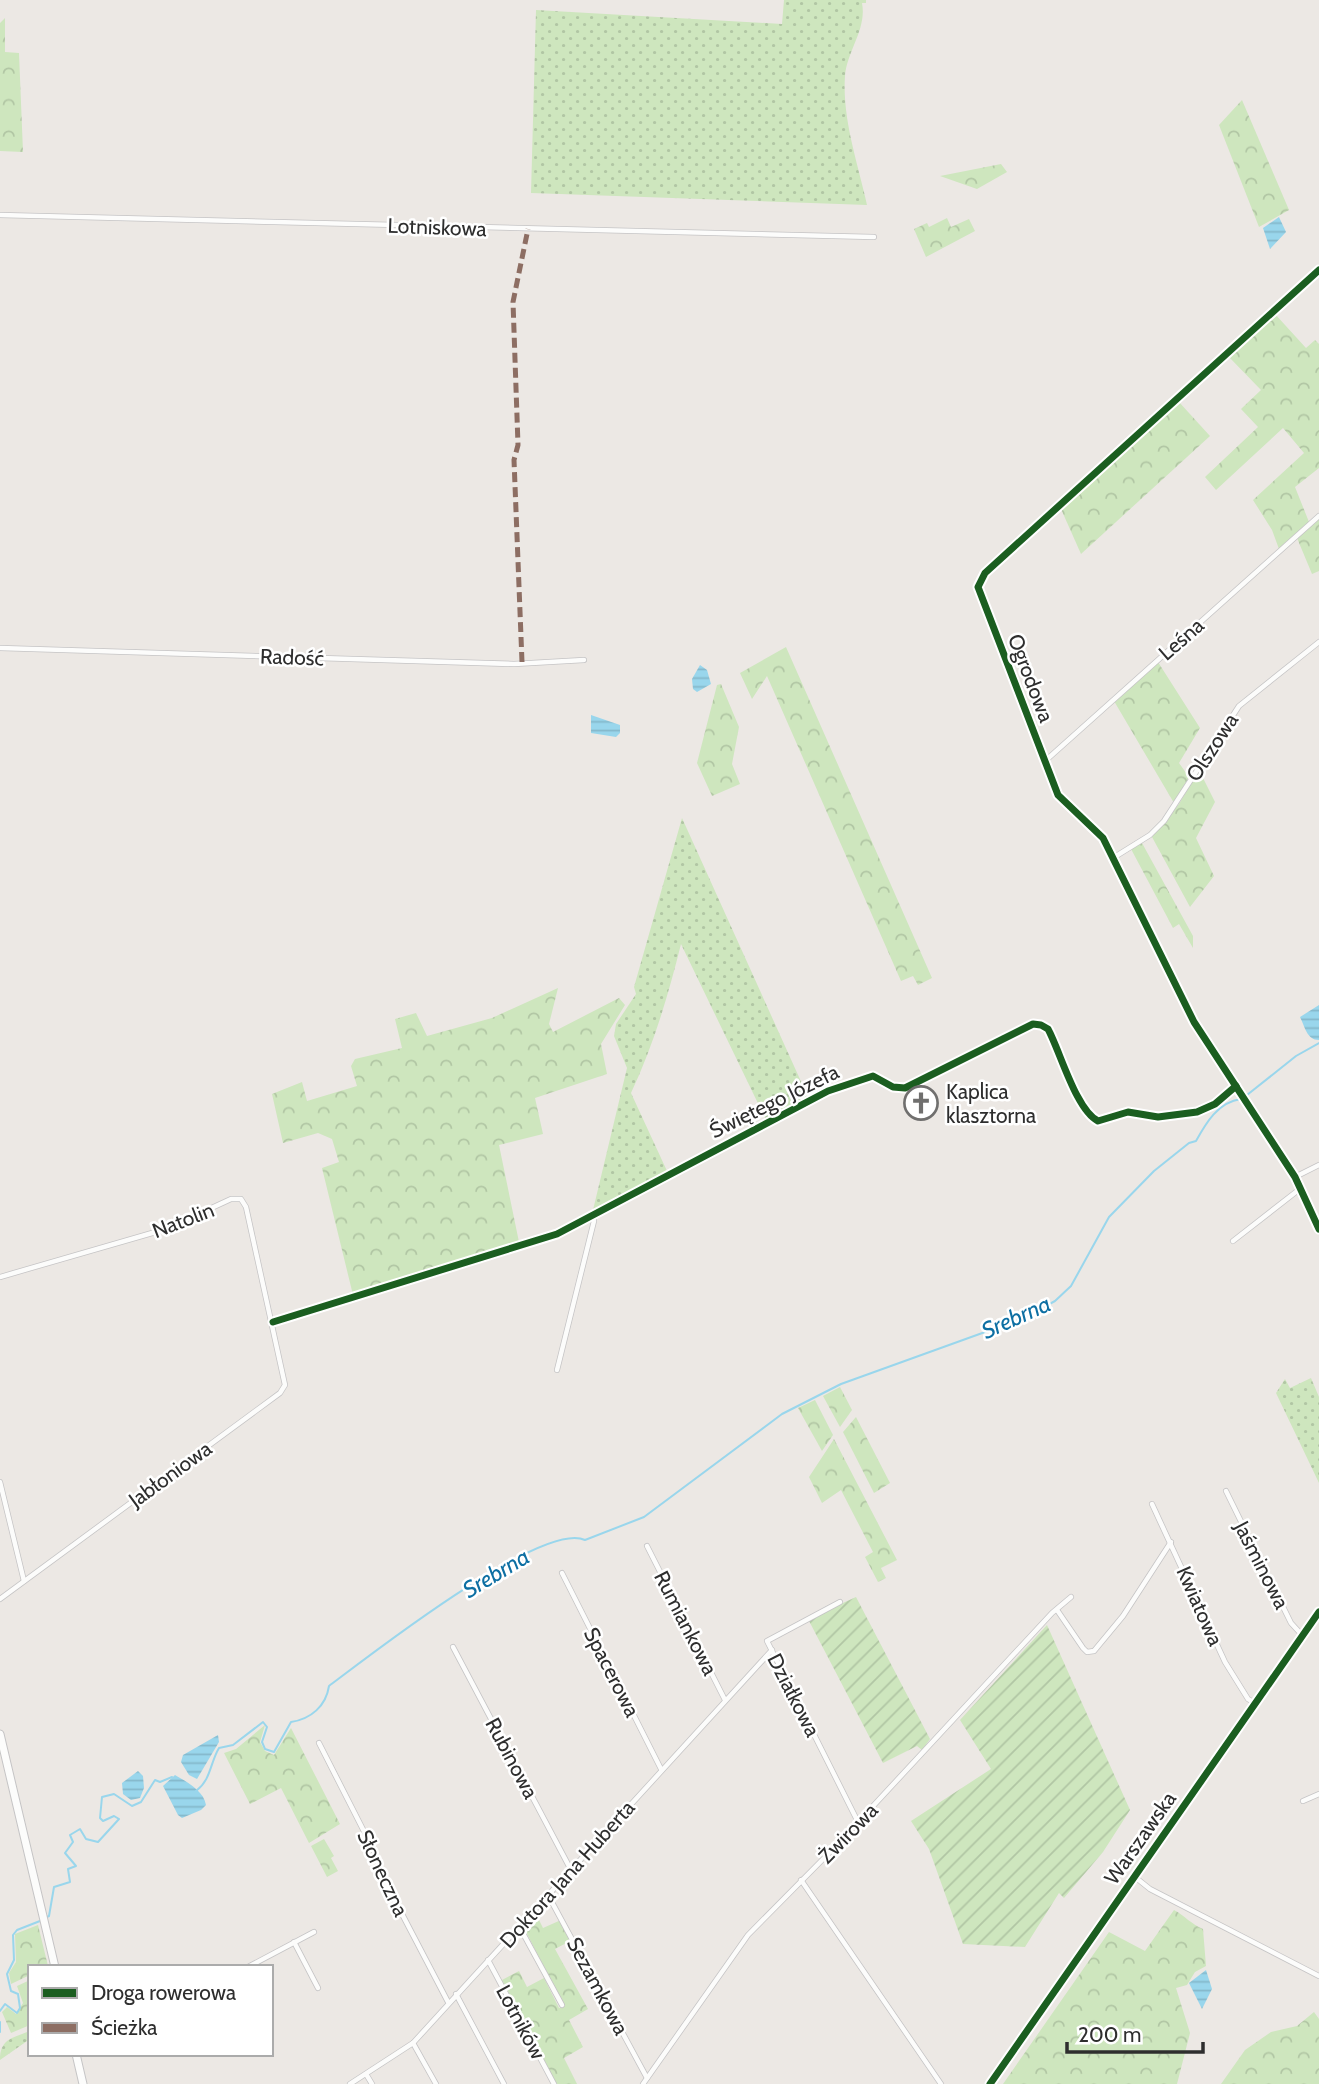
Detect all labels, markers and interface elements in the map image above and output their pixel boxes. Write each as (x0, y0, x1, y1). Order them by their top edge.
street label: Lotniskowa (387, 213, 487, 241)
street label: Leśna (1153, 613, 1209, 665)
street label: Ogrodowa (1003, 630, 1059, 726)
street label: Radość (260, 643, 324, 671)
street label: Olszowa (1181, 708, 1243, 786)
street label: Świętego Józefa (705, 1059, 843, 1143)
place label: Kaplica klasztorna (946, 1079, 1036, 1128)
church icon: Kaplica klasztorna (902, 1084, 940, 1122)
street label: Natolin (149, 1197, 217, 1243)
water label: Srebrna (977, 1289, 1055, 1345)
street label: Jabłoniowa (123, 1436, 216, 1513)
street label: Jaśminowa (1229, 1516, 1295, 1613)
water label: Srebrna (458, 1542, 534, 1604)
street label: Kwiatowa (1171, 1562, 1229, 1650)
street label: Rumiankowa (649, 1567, 723, 1679)
street label: Spacerowa (579, 1623, 645, 1721)
street label: Działkowa (762, 1649, 826, 1741)
street label: Rubinowa (480, 1713, 544, 1803)
street label: Warszawska (1099, 1787, 1181, 1889)
street label: Doktora Jana Huberta (494, 1795, 640, 1953)
street label: Żwirowa (813, 1798, 883, 1868)
street label: Słoneczna (352, 1826, 414, 1920)
street label: Sezamkowa (562, 1933, 634, 2039)
legend (28, 1965, 273, 2056)
text: Droga rowerowa (91, 1980, 236, 2005)
street label: Lotników (491, 1981, 551, 2063)
scale bar (1067, 2010, 1204, 2054)
text: Ścieżka (91, 2015, 157, 2040)
text: 200 m (1078, 2022, 1141, 2047)

